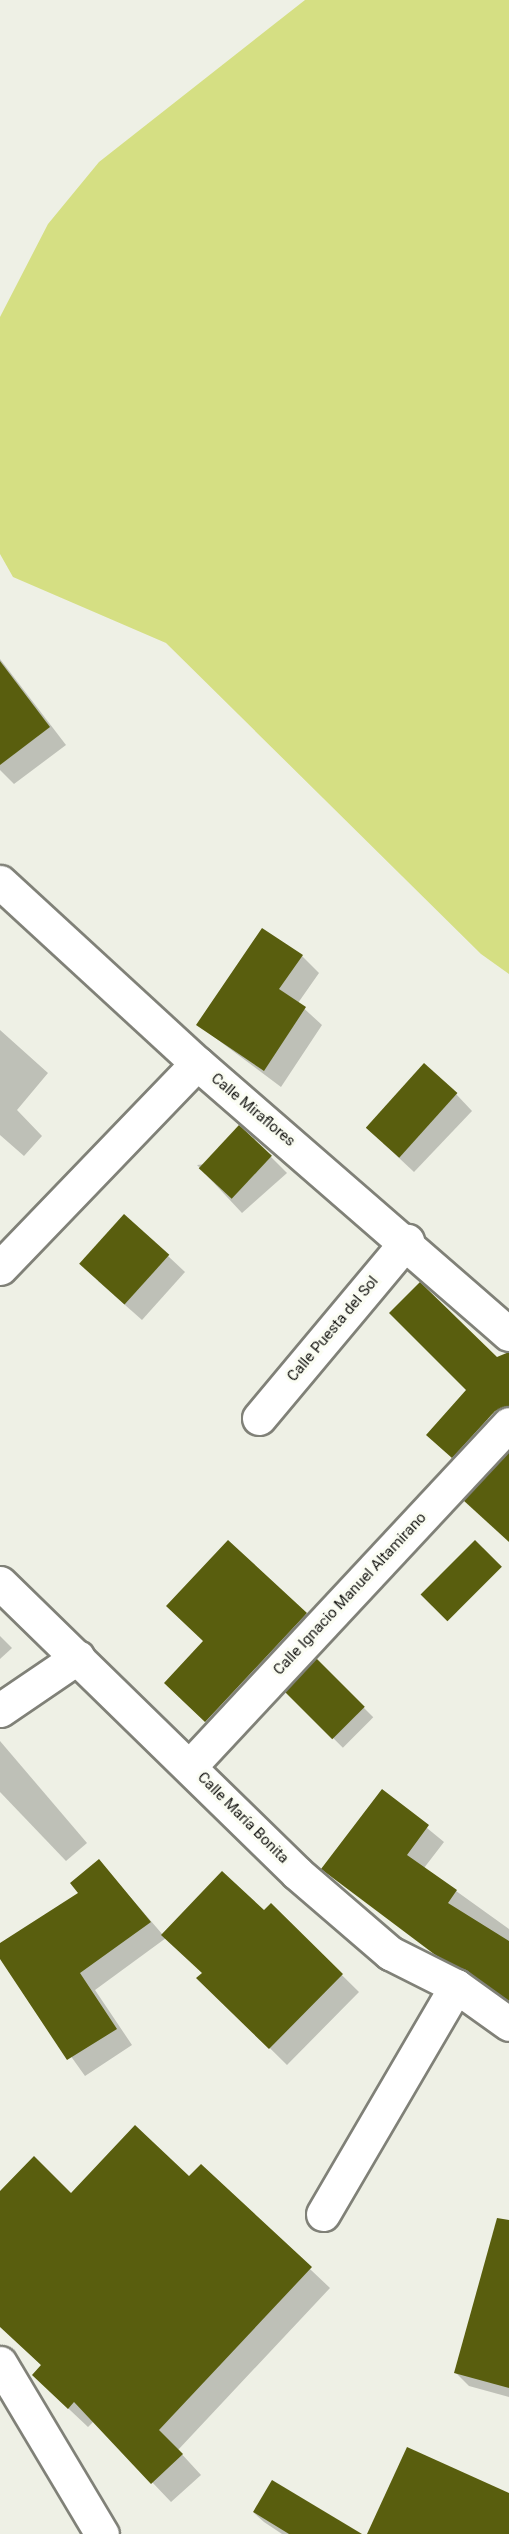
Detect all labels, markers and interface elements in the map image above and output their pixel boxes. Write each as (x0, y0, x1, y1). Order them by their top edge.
street label: Calle Miraflores (207, 1070, 299, 1150)
street label: Calle Puesta del Sol (284, 1273, 382, 1385)
street label: Calle Ignacio Manuel Altamirano (270, 1509, 430, 1679)
street label: Calle María Bonita (194, 1769, 292, 1867)

